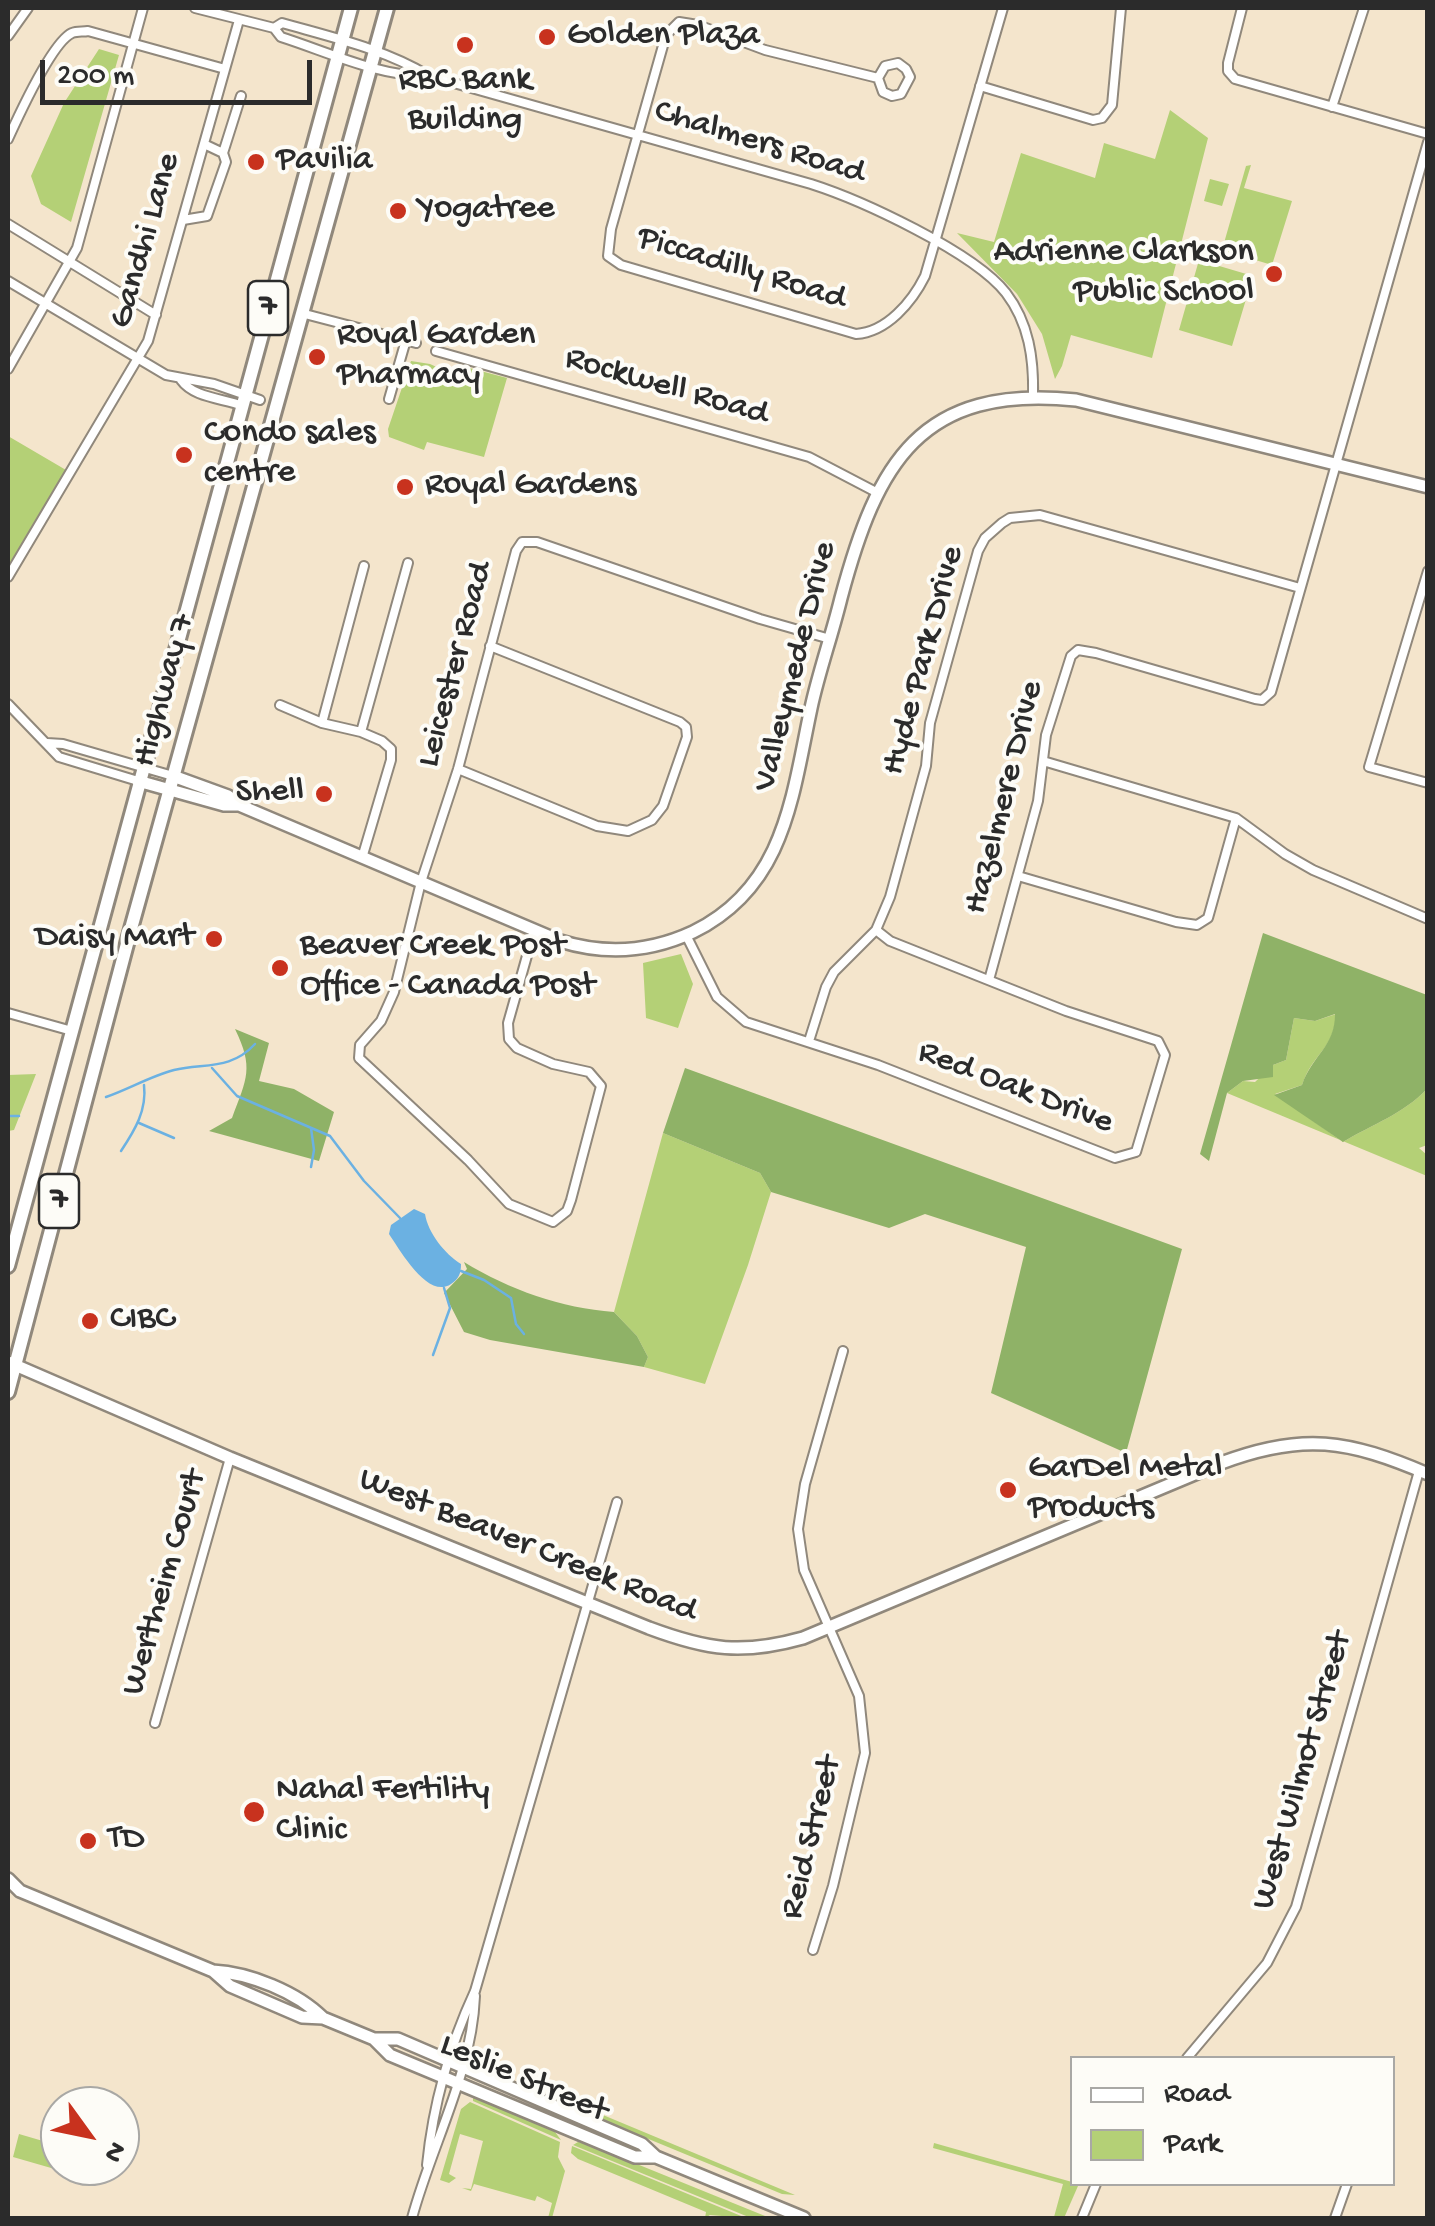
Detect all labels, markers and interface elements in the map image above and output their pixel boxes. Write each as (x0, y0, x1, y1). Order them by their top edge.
place label: Golden Plaza (567, 16, 760, 58)
marker: Golden Plaza (536, 26, 558, 48)
marker: RBC Bank Building (454, 34, 476, 56)
scale bar (45, 40, 318, 102)
text: 200 m (57, 60, 134, 95)
place label: RBC Bank Building (398, 61, 532, 143)
street label: Chalmers Road (649, 92, 869, 196)
place label: Pavilia (276, 141, 372, 183)
street label: Gandhi Lane (102, 149, 192, 333)
marker: Pavilia (245, 151, 267, 173)
place label: Yogatree (418, 190, 555, 232)
marker: Yogatree (387, 200, 409, 222)
street label: Piccadilly Road (632, 218, 850, 322)
place label: Adrienne Clarkson Public School (993, 233, 1254, 315)
marker: Adrienne Clarkson Public School (1263, 263, 1285, 285)
road number: 7 (248, 281, 288, 335)
place label: Royal Garden Pharmacy (337, 316, 535, 398)
street label: Rockwell Road (560, 339, 772, 437)
marker: Royal Garden Pharmacy (306, 346, 328, 368)
place label: Condo sales centre (204, 414, 376, 496)
marker: Condo sales centre (173, 444, 195, 466)
place label: Royal Gardens (425, 466, 636, 508)
marker: Royal Gardens (394, 476, 416, 498)
street label: Valleymede Drive (746, 538, 848, 796)
street label: Hyde Park Drive (874, 542, 976, 780)
street label: Leicester Road (409, 558, 505, 772)
street label: Highway 7 (125, 610, 207, 772)
street label: Hazelmere Drive (957, 677, 1055, 919)
place label: Shell (235, 773, 304, 815)
marker: Shell (313, 783, 335, 805)
place label: Daisy Mart (35, 918, 194, 960)
place label: Beaver Creek Post Office - Canada Post (300, 927, 595, 1009)
marker: Daisy Mart (203, 928, 225, 950)
marker: Beaver Creek Post Office - Canada Post (269, 957, 291, 979)
street label: Red Oak Drive (911, 1033, 1119, 1145)
road number: 7 (39, 1174, 79, 1228)
place label: CIBC (110, 1300, 174, 1342)
marker: CIBC (79, 1310, 101, 1332)
place label: GarDel Metal Products (1028, 1449, 1223, 1531)
street label: West Beaver Creek Road (352, 1460, 702, 1634)
street label: Wertheim Court (114, 1466, 218, 1700)
marker: GarDel Metal Products (997, 1479, 1019, 1501)
street label: West Wilmot Street (1244, 1627, 1364, 1915)
street label: Reid Street (773, 1752, 853, 1924)
place label: Nahal Fertility Clinic (276, 1771, 490, 1853)
marker: Nahal Fertility Clinic (241, 1799, 267, 1825)
place label: TD (108, 1820, 144, 1862)
marker: TD (77, 1830, 99, 1852)
street label: Leslie Street (433, 2026, 613, 2134)
legend (1070, 2056, 1395, 2186)
text: Road (1164, 2078, 1230, 2113)
north arrow (40, 2086, 140, 2186)
text: Park (1164, 2128, 1221, 2163)
text: N (95, 2135, 133, 2168)

